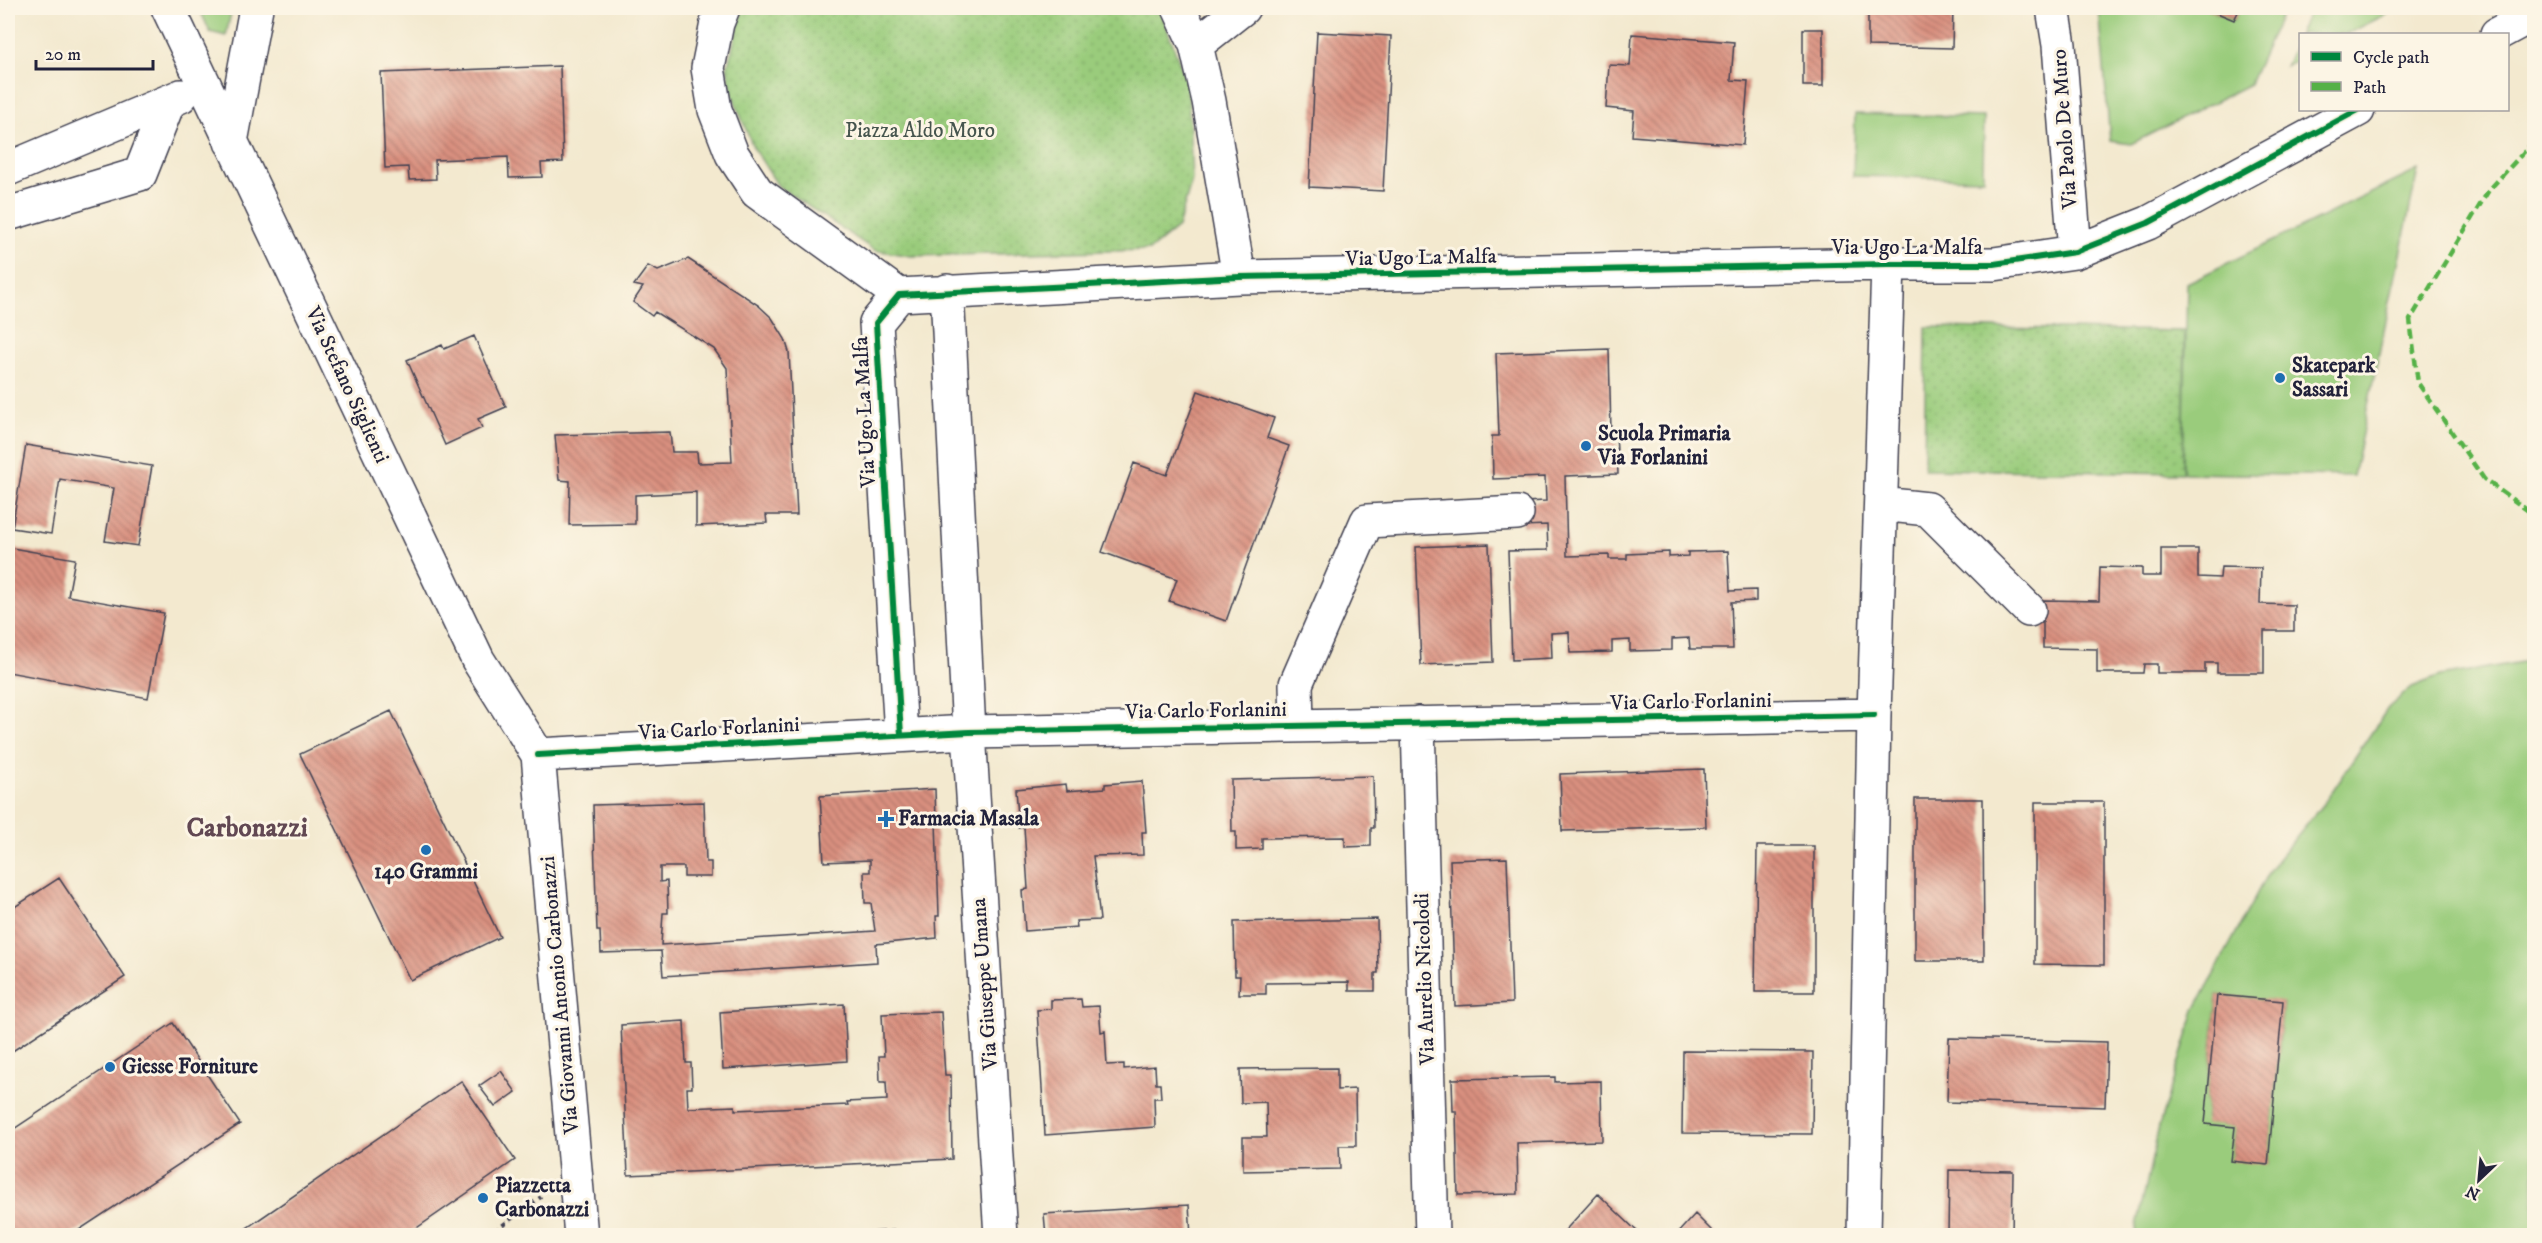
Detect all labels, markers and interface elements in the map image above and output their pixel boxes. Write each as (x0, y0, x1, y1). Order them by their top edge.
scale bar (36, 33, 153, 71)
legend (2299, 33, 2509, 111)
text: 20 m (45, 44, 81, 66)
text: Cycle path (2353, 47, 2430, 69)
street label: Via Paolo De Muro (2046, 48, 2084, 211)
text: Path (2353, 77, 2387, 99)
park label: Piazza Aldo Moro (845, 118, 995, 144)
street label: Via Ugo La Malfa (1830, 235, 1983, 261)
street label: Via Ugo La Malfa (1344, 244, 1497, 272)
street label: Via Stefano Siglienti (299, 302, 395, 467)
street label: Via Ugo La Malfa (848, 336, 882, 489)
place label: Skatepark Sassari (2292, 353, 2376, 403)
marker: Skatepark Sassari (2273, 371, 2287, 385)
place label: Scuola Primaria Via Forlanini (1597, 421, 1731, 471)
marker: Scuola Primaria Via Forlanini (1579, 439, 1593, 453)
street label: Via Carlo Forlanini (1609, 688, 1772, 716)
street label: Via Carlo Forlanini (1124, 697, 1287, 725)
street label: Via Carlo Forlanini (637, 712, 800, 746)
place label: Farmacia Masala (898, 806, 1040, 832)
district label: Carbonazzi (186, 811, 308, 845)
marker: Farmacia Masala (879, 812, 893, 826)
marker: 140 Grammi (419, 843, 433, 857)
street label: Via Giovanni Antonio Carbonazzi (535, 855, 585, 1136)
place label: 140 Grammi (374, 859, 479, 885)
street label: Via Aurelio Nicolodi (1409, 893, 1441, 1066)
street label: Via Giuseppe Umana (966, 897, 1004, 1072)
place label: Giesse Forniture (122, 1054, 258, 1080)
marker: Giesse Forniture (103, 1060, 117, 1074)
north arrow (2449, 1150, 2509, 1210)
place label: Piazzetta Carbonazzi (495, 1173, 590, 1223)
text: N (2463, 1181, 2483, 1204)
marker: Piazzetta Carbonazzi (476, 1191, 490, 1205)

